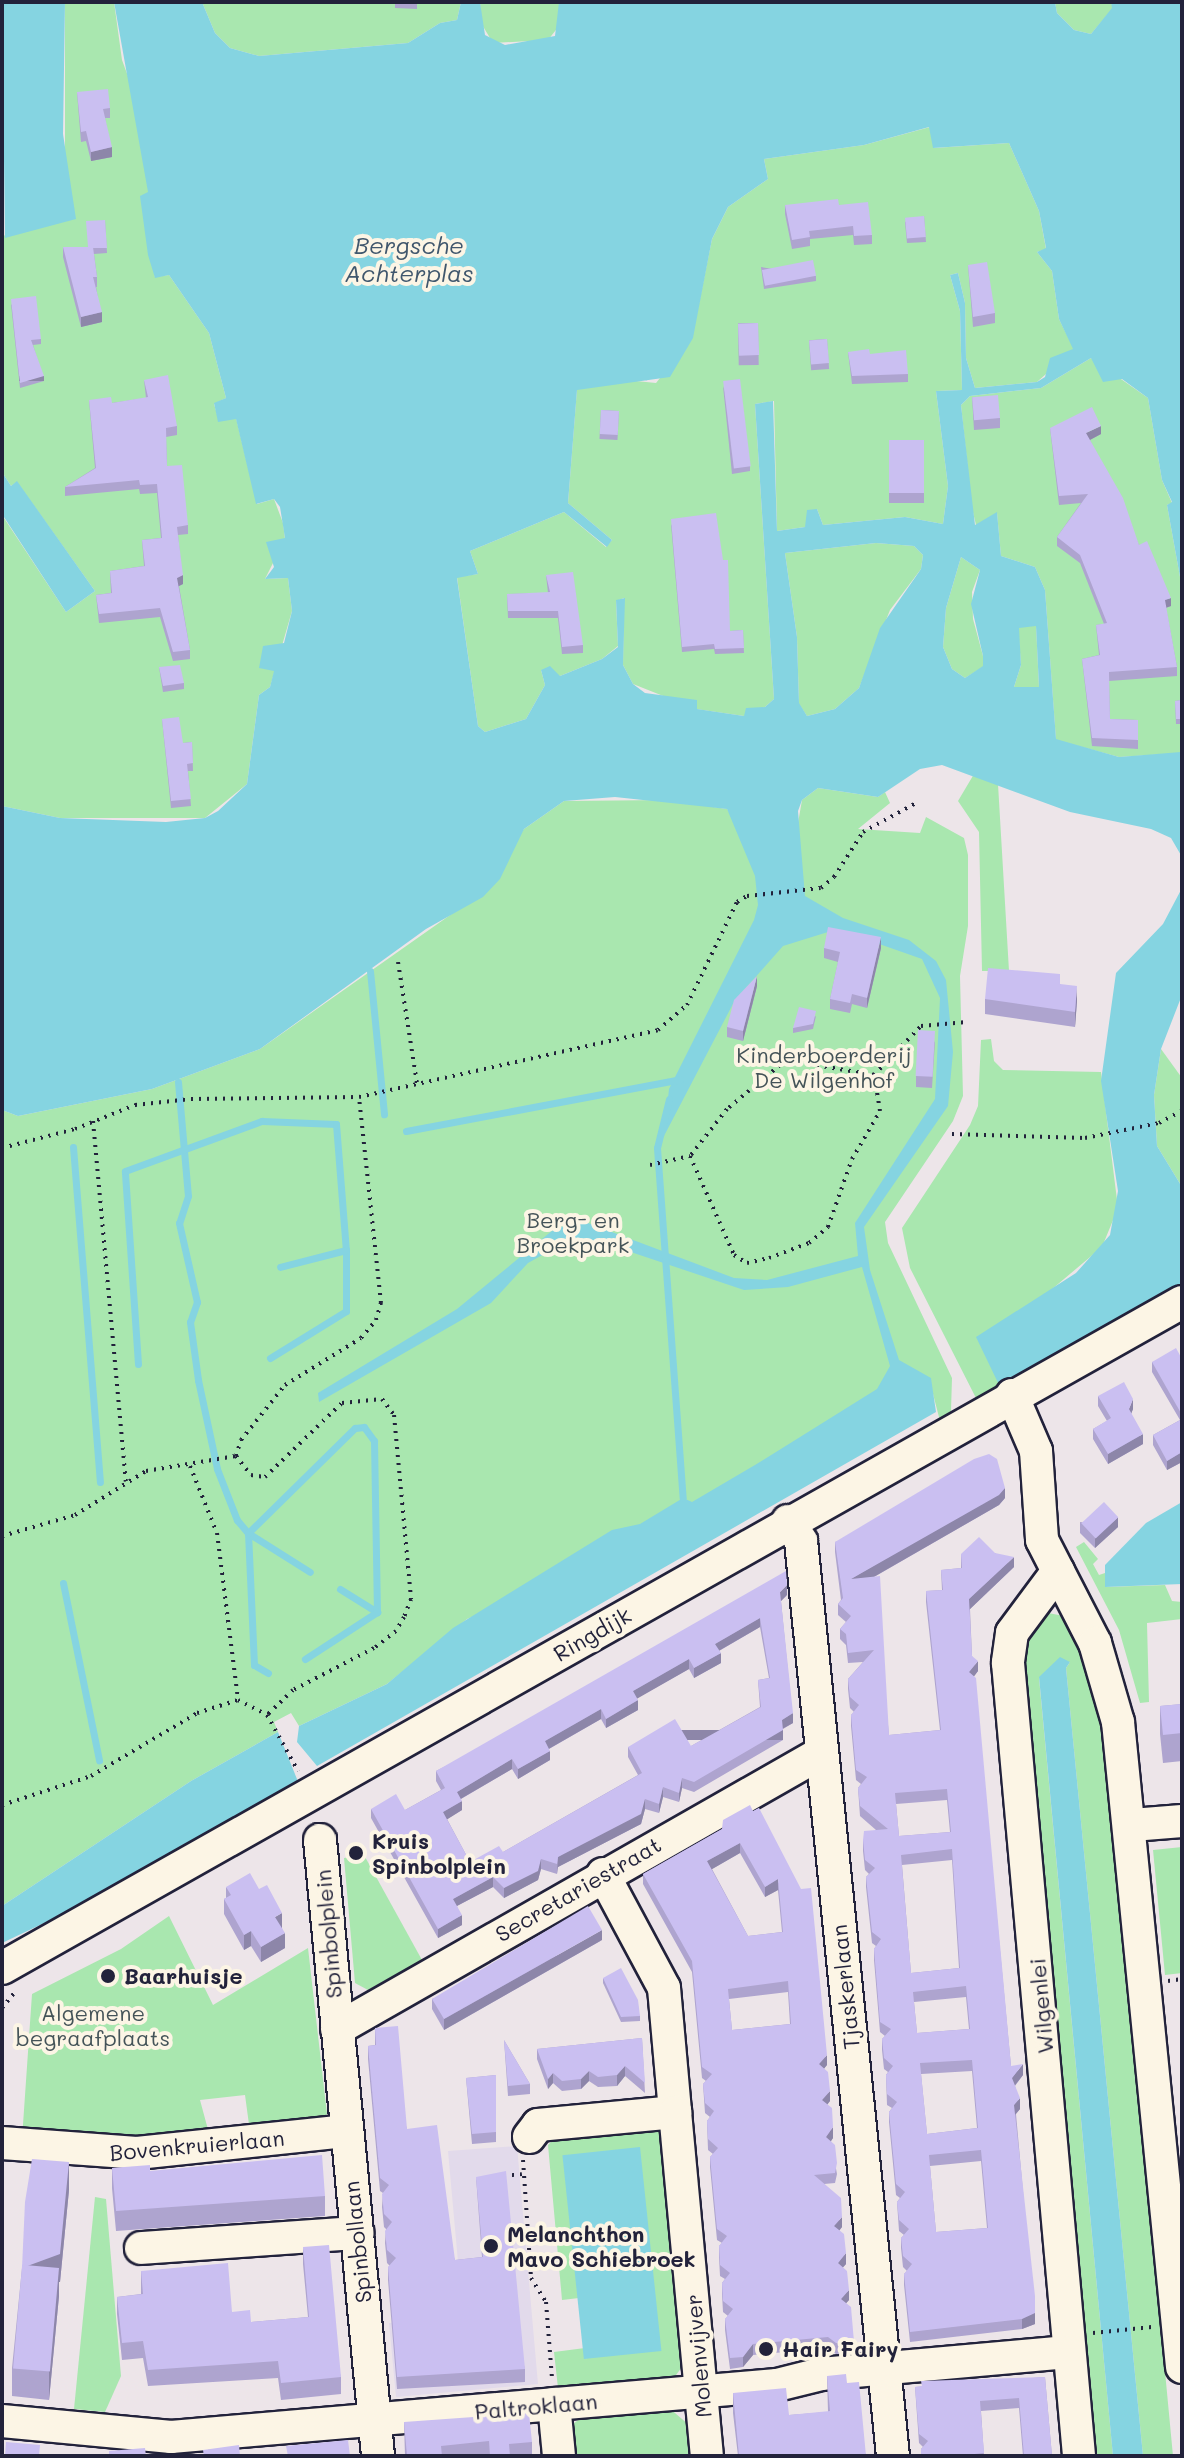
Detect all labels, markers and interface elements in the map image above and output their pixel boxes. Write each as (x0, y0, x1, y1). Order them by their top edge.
water label: Bergsche Achterplas (344, 231, 474, 287)
park label: Kinderboerderij De Wilgenhof (736, 1041, 912, 1092)
park label: Berg- en Broekpark (516, 1206, 630, 1258)
street label: Ringdijk (548, 1601, 636, 1667)
place label: Kruis Spinbolplein (372, 1827, 506, 1878)
street label: Secretariestraat (490, 1831, 666, 1947)
marker: Kruis Spinbolplein (347, 1844, 365, 1862)
street label: Spinbolplein (309, 1869, 347, 1999)
street label: Tjaskerlaan (825, 1923, 865, 2051)
street label: Wilgenlei (1024, 1957, 1058, 2055)
place label: Baarhuisje (124, 1963, 243, 1989)
marker: Baarhuisje (99, 1967, 117, 1985)
park label: Algemene begraafplaats (16, 1999, 170, 2050)
street label: Bovenkruierlaan (108, 2124, 286, 2166)
street label: Spinbollaan (337, 2180, 377, 2304)
place label: Melanchthon Mavo Schiebroek (507, 2220, 696, 2272)
marker: Melanchthon Mavo Schiebroek (482, 2237, 500, 2255)
street label: Molenvijver (679, 2293, 717, 2419)
place label: Hair Fairy (782, 2336, 898, 2362)
marker: Hair Fairy (757, 2340, 775, 2358)
street label: Paltroklaan (473, 2387, 599, 2425)

